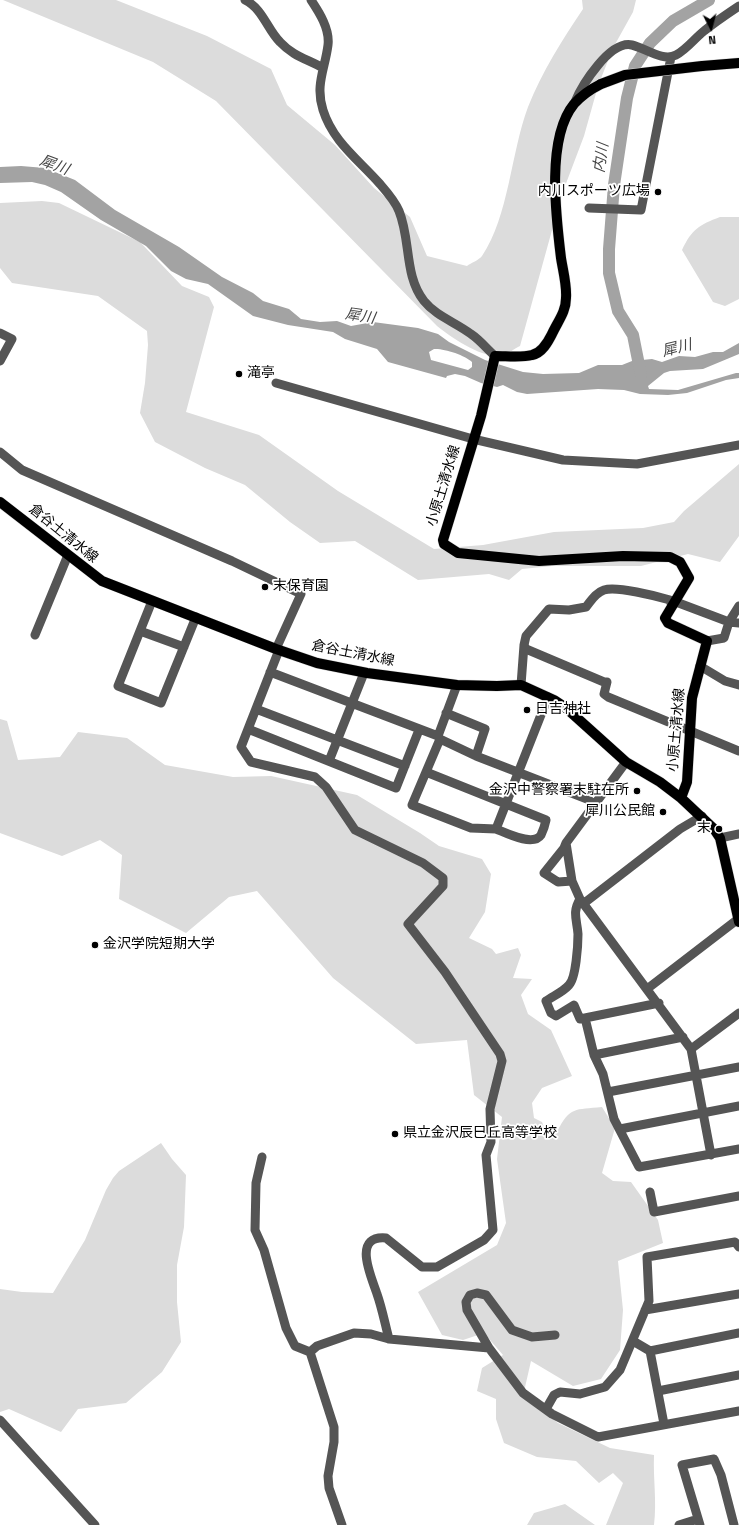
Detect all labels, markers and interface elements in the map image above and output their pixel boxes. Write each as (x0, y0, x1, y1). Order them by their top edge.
north arrow (691, 8, 731, 48)
text: N (708, 32, 717, 48)
water label: 内川 (591, 142, 613, 174)
water label: 犀川 (37, 152, 71, 180)
place label: 内川スポーツ広場 (538, 184, 650, 200)
marker: 内川スポーツ広場 (653, 187, 663, 197)
water label: 犀川 (344, 306, 376, 328)
water label: 犀川 (660, 337, 694, 361)
place label: 滝亭 (247, 366, 275, 382)
marker: 滝亭 (234, 369, 244, 379)
street label: 小原土清水線 (424, 443, 464, 529)
street label: 倉谷土清水線 (25, 501, 101, 567)
place label: 末保育園 (273, 579, 329, 595)
marker: 末保育園 (260, 582, 270, 592)
street label: 倉谷土清水線 (310, 638, 396, 670)
street label: 小原土清水線 (665, 687, 689, 773)
place label: 日吉神社 (535, 702, 591, 718)
marker: 日吉神社 (522, 705, 532, 715)
place label: 金沢中警察署末駐在所 (489, 783, 629, 799)
marker: 金沢中警察署末駐在所 (632, 786, 642, 796)
place label: 犀川公民館 (585, 804, 655, 820)
marker: 犀川公民館 (658, 807, 668, 817)
place label: 末 (697, 821, 711, 837)
marker: 末 (714, 824, 724, 834)
place label: 金沢学院短期大学 (103, 937, 215, 953)
marker: 金沢学院短期大学 (90, 940, 100, 950)
place label: 県立金沢辰巳丘高等学校 (403, 1126, 557, 1142)
marker: 県立金沢辰巳丘高等学校 (390, 1129, 400, 1139)

